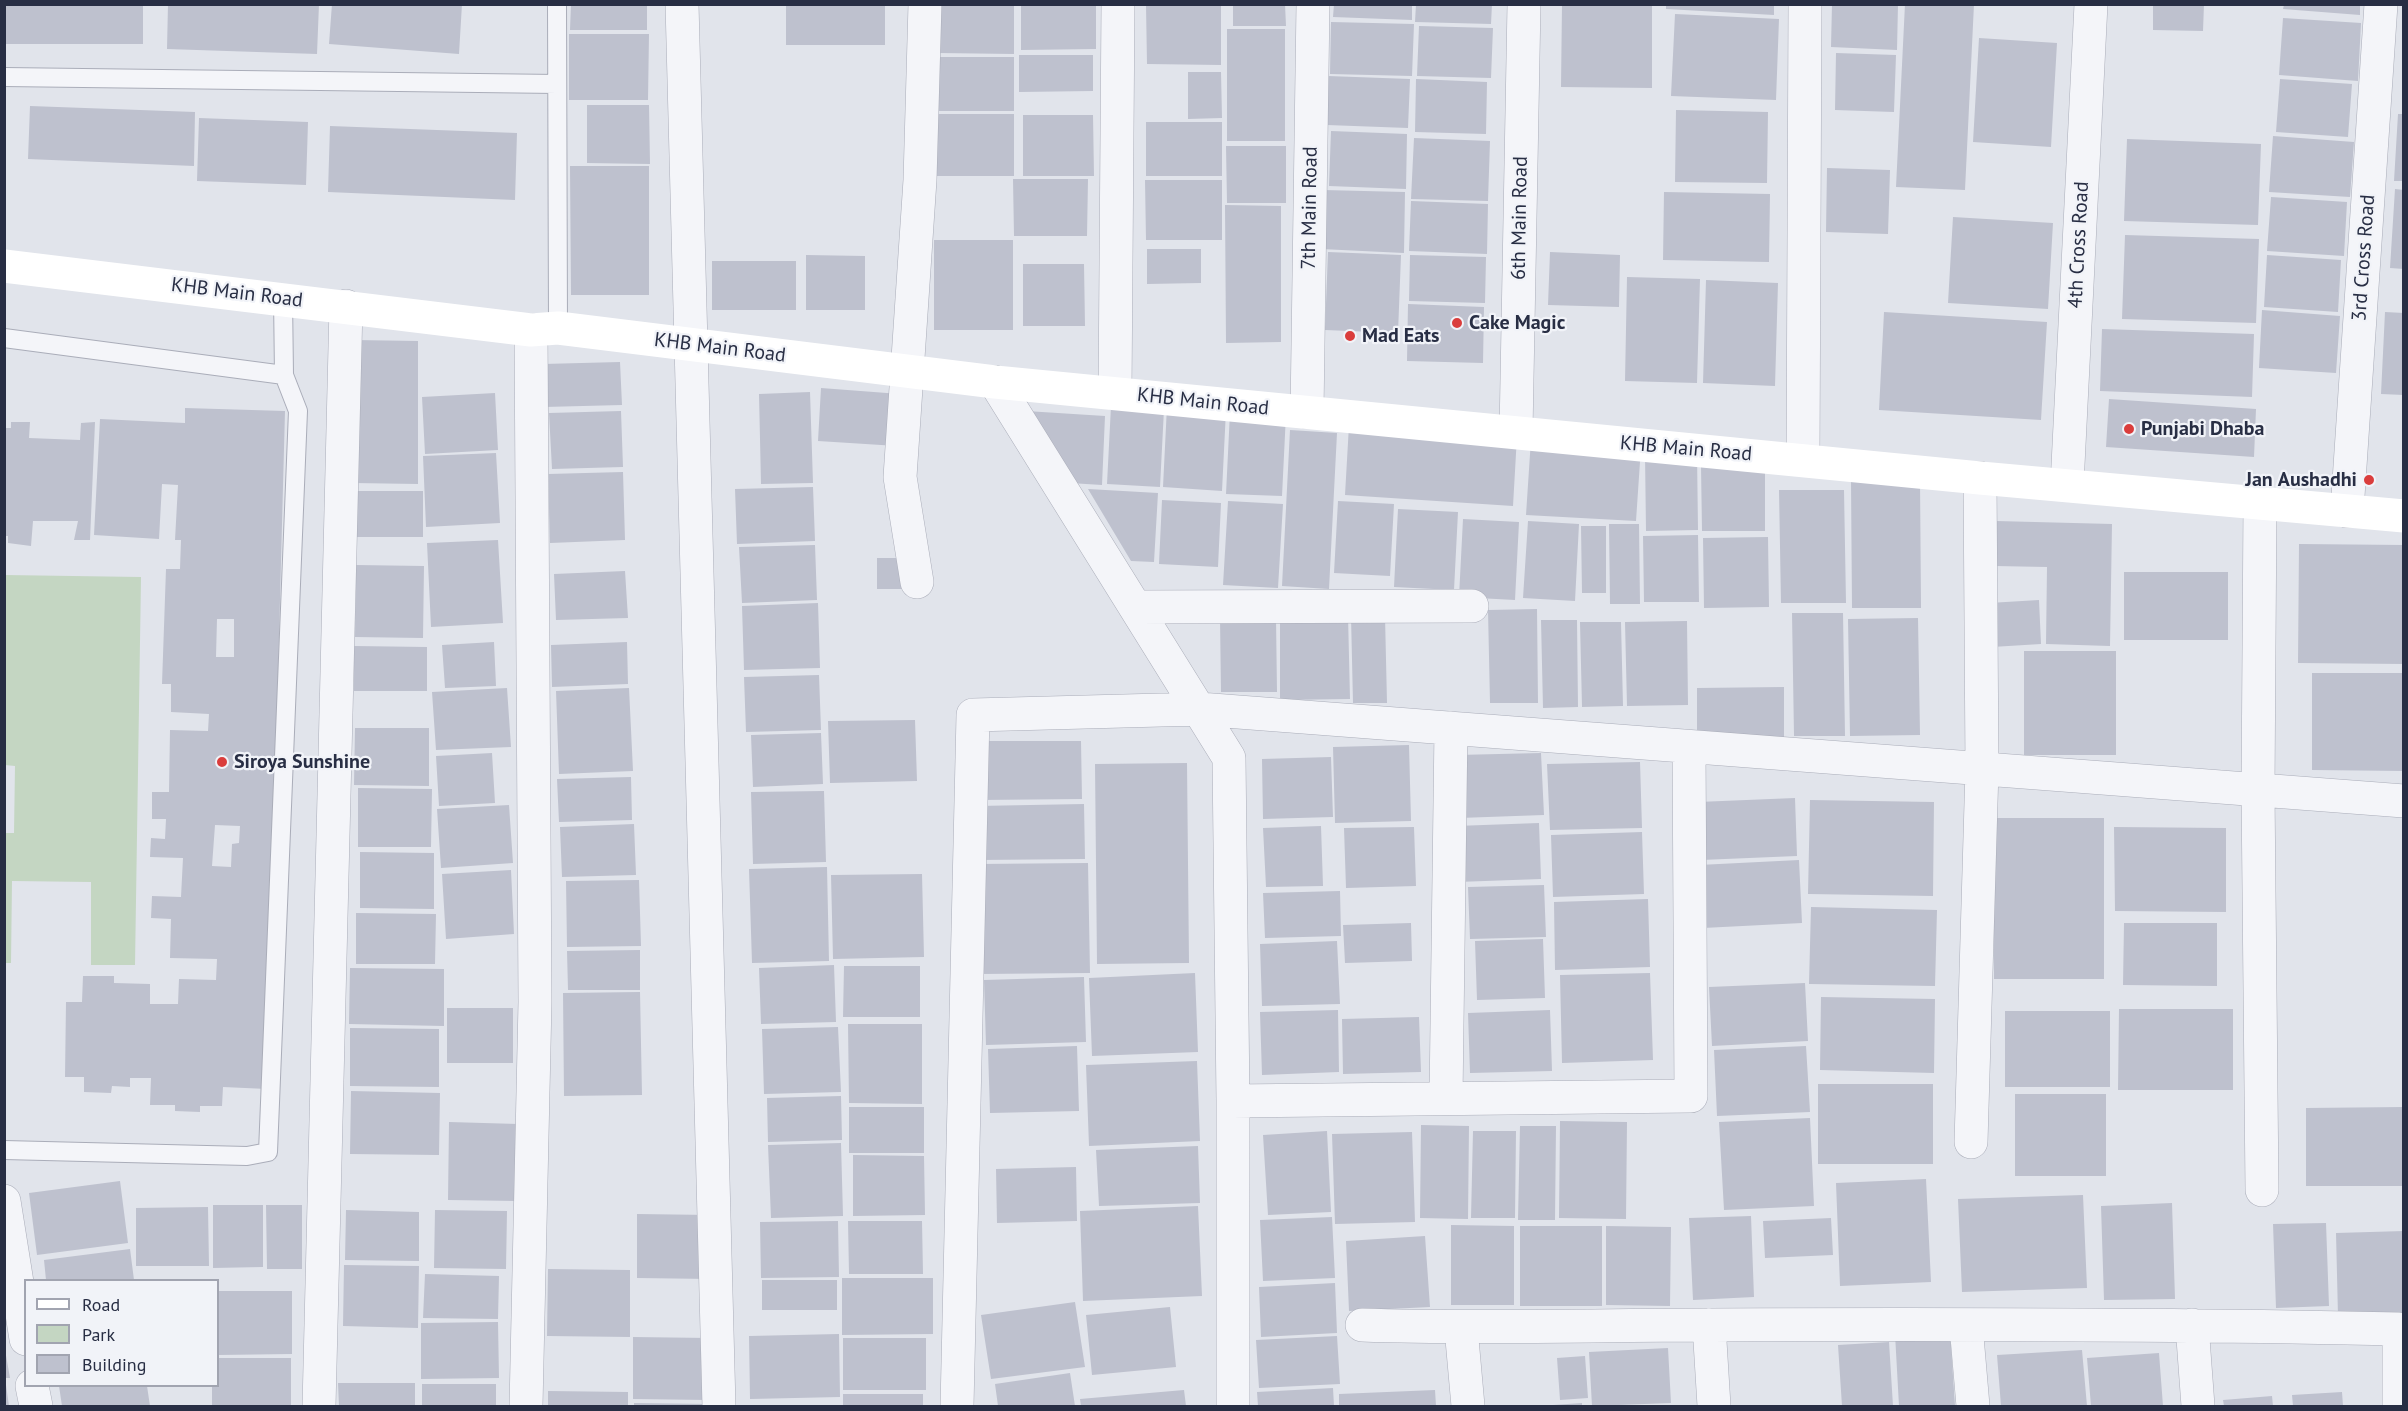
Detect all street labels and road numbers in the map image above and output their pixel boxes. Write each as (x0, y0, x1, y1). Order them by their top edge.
street label: 7th Main Road (1297, 146, 1323, 270)
street label: 6th Main Road (1507, 156, 1533, 280)
street label: 4th Cross Road (2064, 181, 2094, 309)
street label: 3rd Cross Road (2348, 194, 2380, 322)
street label: KHB Main Road (170, 273, 304, 313)
street label: KHB Main Road (653, 328, 787, 368)
street label: KHB Main Road (1136, 383, 1270, 421)
street label: KHB Main Road (1619, 431, 1753, 467)

